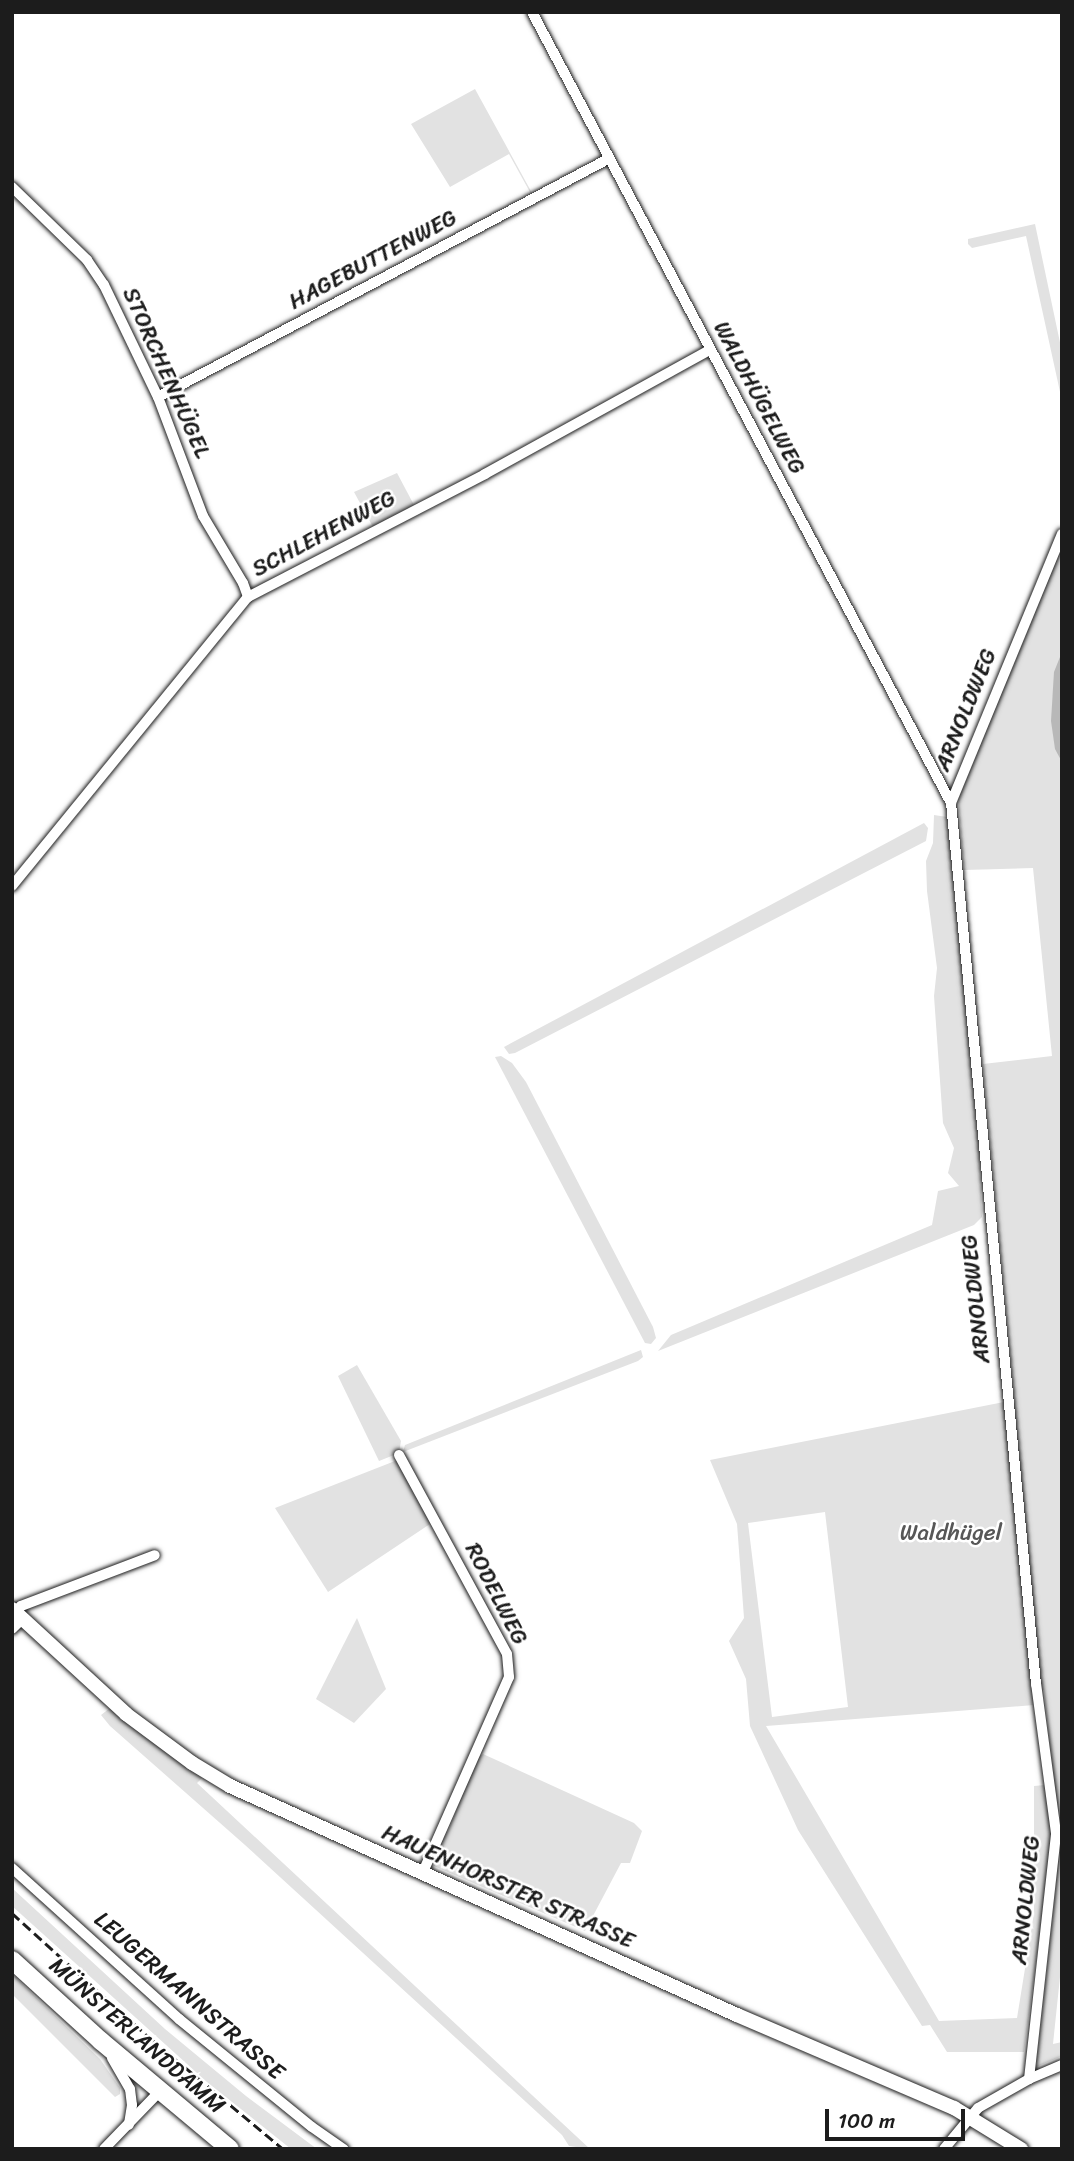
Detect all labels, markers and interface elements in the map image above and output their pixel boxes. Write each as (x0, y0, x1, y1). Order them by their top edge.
street label: HAGEBUTTENWEG (284, 204, 462, 316)
street label: STORCHENHÜGEL (116, 283, 216, 463)
street label: WALDHÜGELWEG (707, 317, 811, 479)
street label: SCHLEHENWEG (248, 485, 400, 583)
street label: ARNOLDWEG (929, 645, 1003, 775)
street label: ARNOLDWEG (956, 1233, 996, 1365)
park label: Waldhügel (900, 1519, 1002, 1547)
street label: RODELWEG (459, 1538, 533, 1650)
street label: HAUENHORSTER STRASSE (376, 1818, 640, 1956)
street label: ARNOLDWEG (1006, 1834, 1046, 1966)
street label: LEUGERMANNSTRASSE (88, 1906, 290, 2086)
street label: MÜNSTERLANDDAMM (43, 1952, 231, 2120)
scale bar (829, 2094, 969, 2138)
text: 100 m (838, 2102, 895, 2140)

